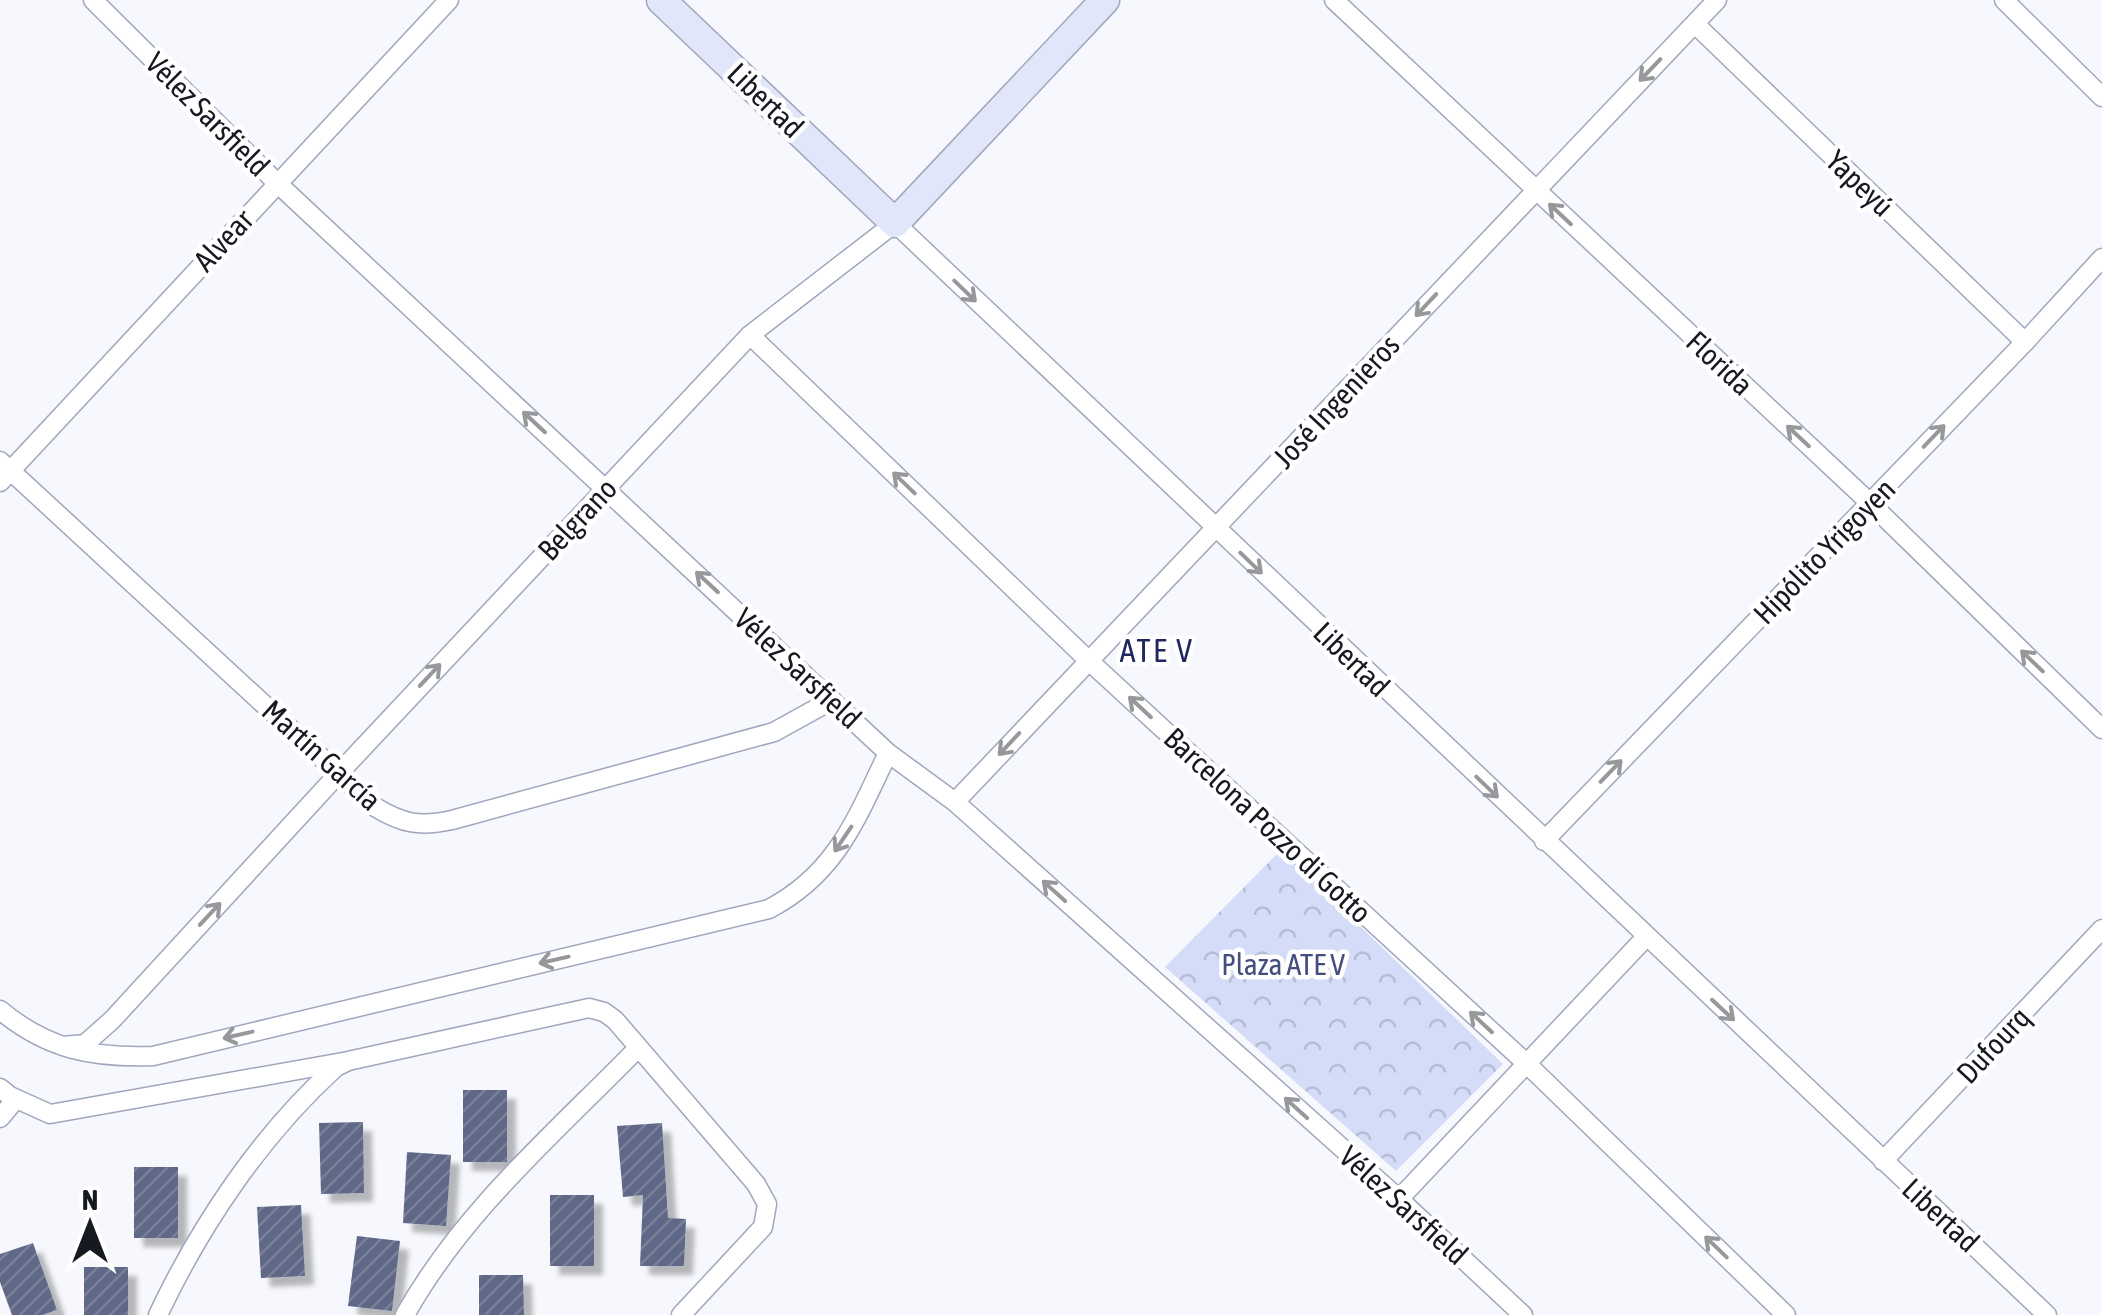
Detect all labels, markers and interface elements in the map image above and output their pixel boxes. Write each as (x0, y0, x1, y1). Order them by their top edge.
street label: Vélez Sarsfield (139, 45, 277, 183)
street label: Libertad (721, 56, 811, 144)
one-way arrow (1638, 58, 1662, 82)
street label: Yapeyú (1819, 143, 1901, 223)
street label: Alvear (186, 202, 260, 277)
one-way arrow (1548, 203, 1573, 226)
one-way arrow (953, 279, 977, 303)
one-way arrow (1414, 293, 1438, 317)
street label: Florida (1680, 324, 1760, 402)
street label: José Ingenieros (1266, 328, 1406, 474)
one-way arrow (523, 410, 547, 434)
one-way arrow (1786, 425, 1811, 448)
one-way arrow (1922, 425, 1946, 449)
street label: Belgrano (531, 471, 623, 567)
one-way arrow (893, 471, 917, 495)
street label: Hipólito Yrigoyen (1746, 471, 1902, 631)
one-way arrow (1238, 551, 1263, 574)
one-way arrow (695, 570, 719, 594)
street label: Vélez Sarsfield (728, 601, 868, 735)
street label: Libertad (1307, 615, 1397, 703)
district label: ATE V (1120, 632, 1194, 669)
one-way arrow (2021, 649, 2045, 673)
one-way arrow (418, 664, 442, 688)
street label: Martín García (256, 693, 388, 817)
one-way arrow (1128, 695, 1152, 719)
street label: Barcelona Pozzo di Gotto (1158, 720, 1378, 930)
one-way arrow (997, 732, 1021, 756)
one-way arrow (1599, 759, 1623, 784)
one-way arrow (1474, 775, 1498, 799)
one-way arrow (833, 825, 854, 853)
one-way arrow (1042, 880, 1067, 903)
one-way arrow (198, 902, 221, 927)
park label: Plaza ATE V (1221, 947, 1345, 981)
one-way arrow (539, 952, 571, 970)
one-way arrow (1711, 998, 1735, 1022)
street label: Dufourq (1949, 1000, 2037, 1090)
one-way arrow (1469, 1011, 1494, 1034)
one-way arrow (223, 1027, 255, 1045)
one-way arrow (1284, 1096, 1309, 1119)
street label: Vélez Sarsfield (1333, 1139, 1475, 1271)
street label: Libertad (1896, 1171, 1986, 1259)
north arrow (40, 1175, 140, 1275)
text: N (82, 1184, 98, 1216)
one-way arrow (1704, 1235, 1728, 1259)

